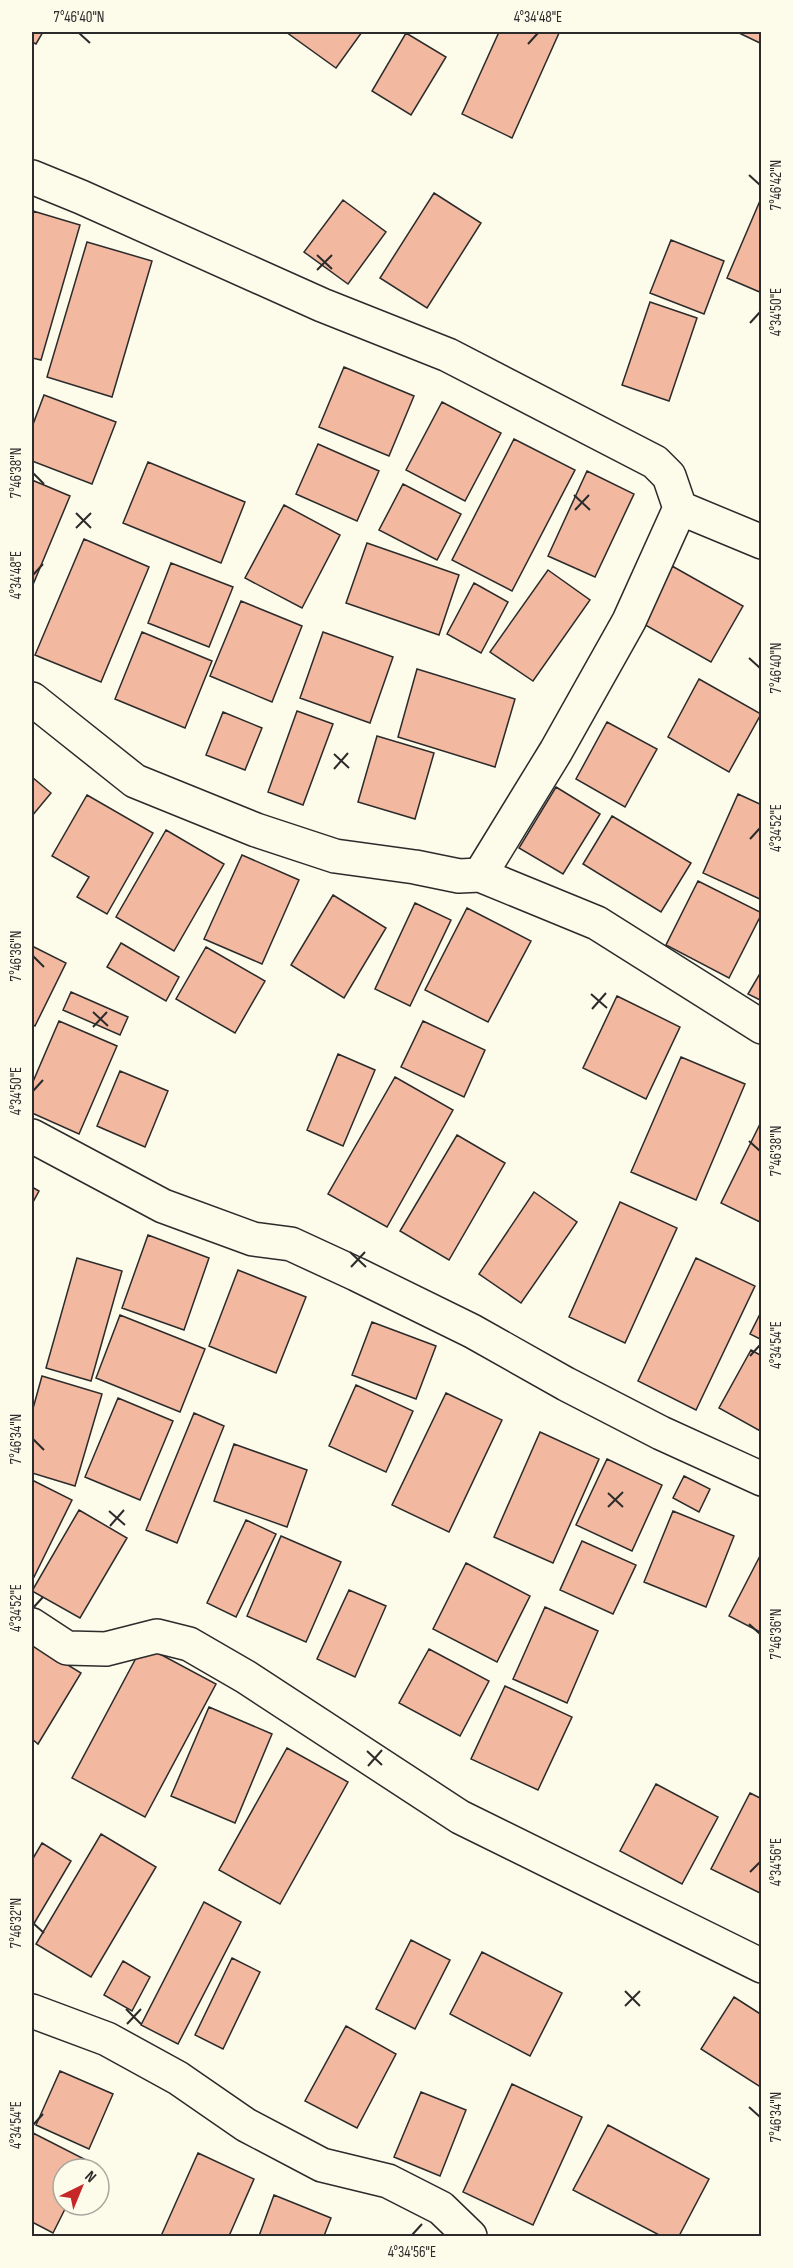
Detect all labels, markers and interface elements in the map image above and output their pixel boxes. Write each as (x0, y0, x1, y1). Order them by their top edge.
text: 7°46'40"N (54, 8, 104, 27)
text: 4°34'48"E (514, 8, 562, 27)
text: 7°46'42"N (767, 160, 786, 210)
text: 4°34'50"E (767, 288, 786, 336)
text: 7°46'38"N (7, 448, 26, 498)
text: 4°34'48"E (7, 551, 26, 599)
text: 7°46'40"N (767, 643, 786, 693)
text: 4°34'52"E (767, 804, 786, 852)
text: 7°46'36"N (7, 931, 26, 981)
text: 4°34'50"E (7, 1067, 26, 1115)
text: 7°46'38"N (767, 1126, 786, 1176)
text: 4°34'54"E (767, 1321, 786, 1369)
text: 7°46'34"N (7, 1414, 26, 1464)
text: 4°34'52"E (7, 1584, 26, 1632)
text: 7°46'36"N (767, 1609, 786, 1659)
text: 4°34'56"E (767, 1838, 786, 1886)
text: 7°46'32"N (7, 1898, 26, 1948)
text: 7°46'34"N (767, 2092, 786, 2142)
text: 4°34'54"E (7, 2101, 26, 2149)
north arrow (51, 2157, 111, 2217)
text: N (81, 2167, 100, 2187)
text: 4°34'56"E (388, 2243, 436, 2262)

